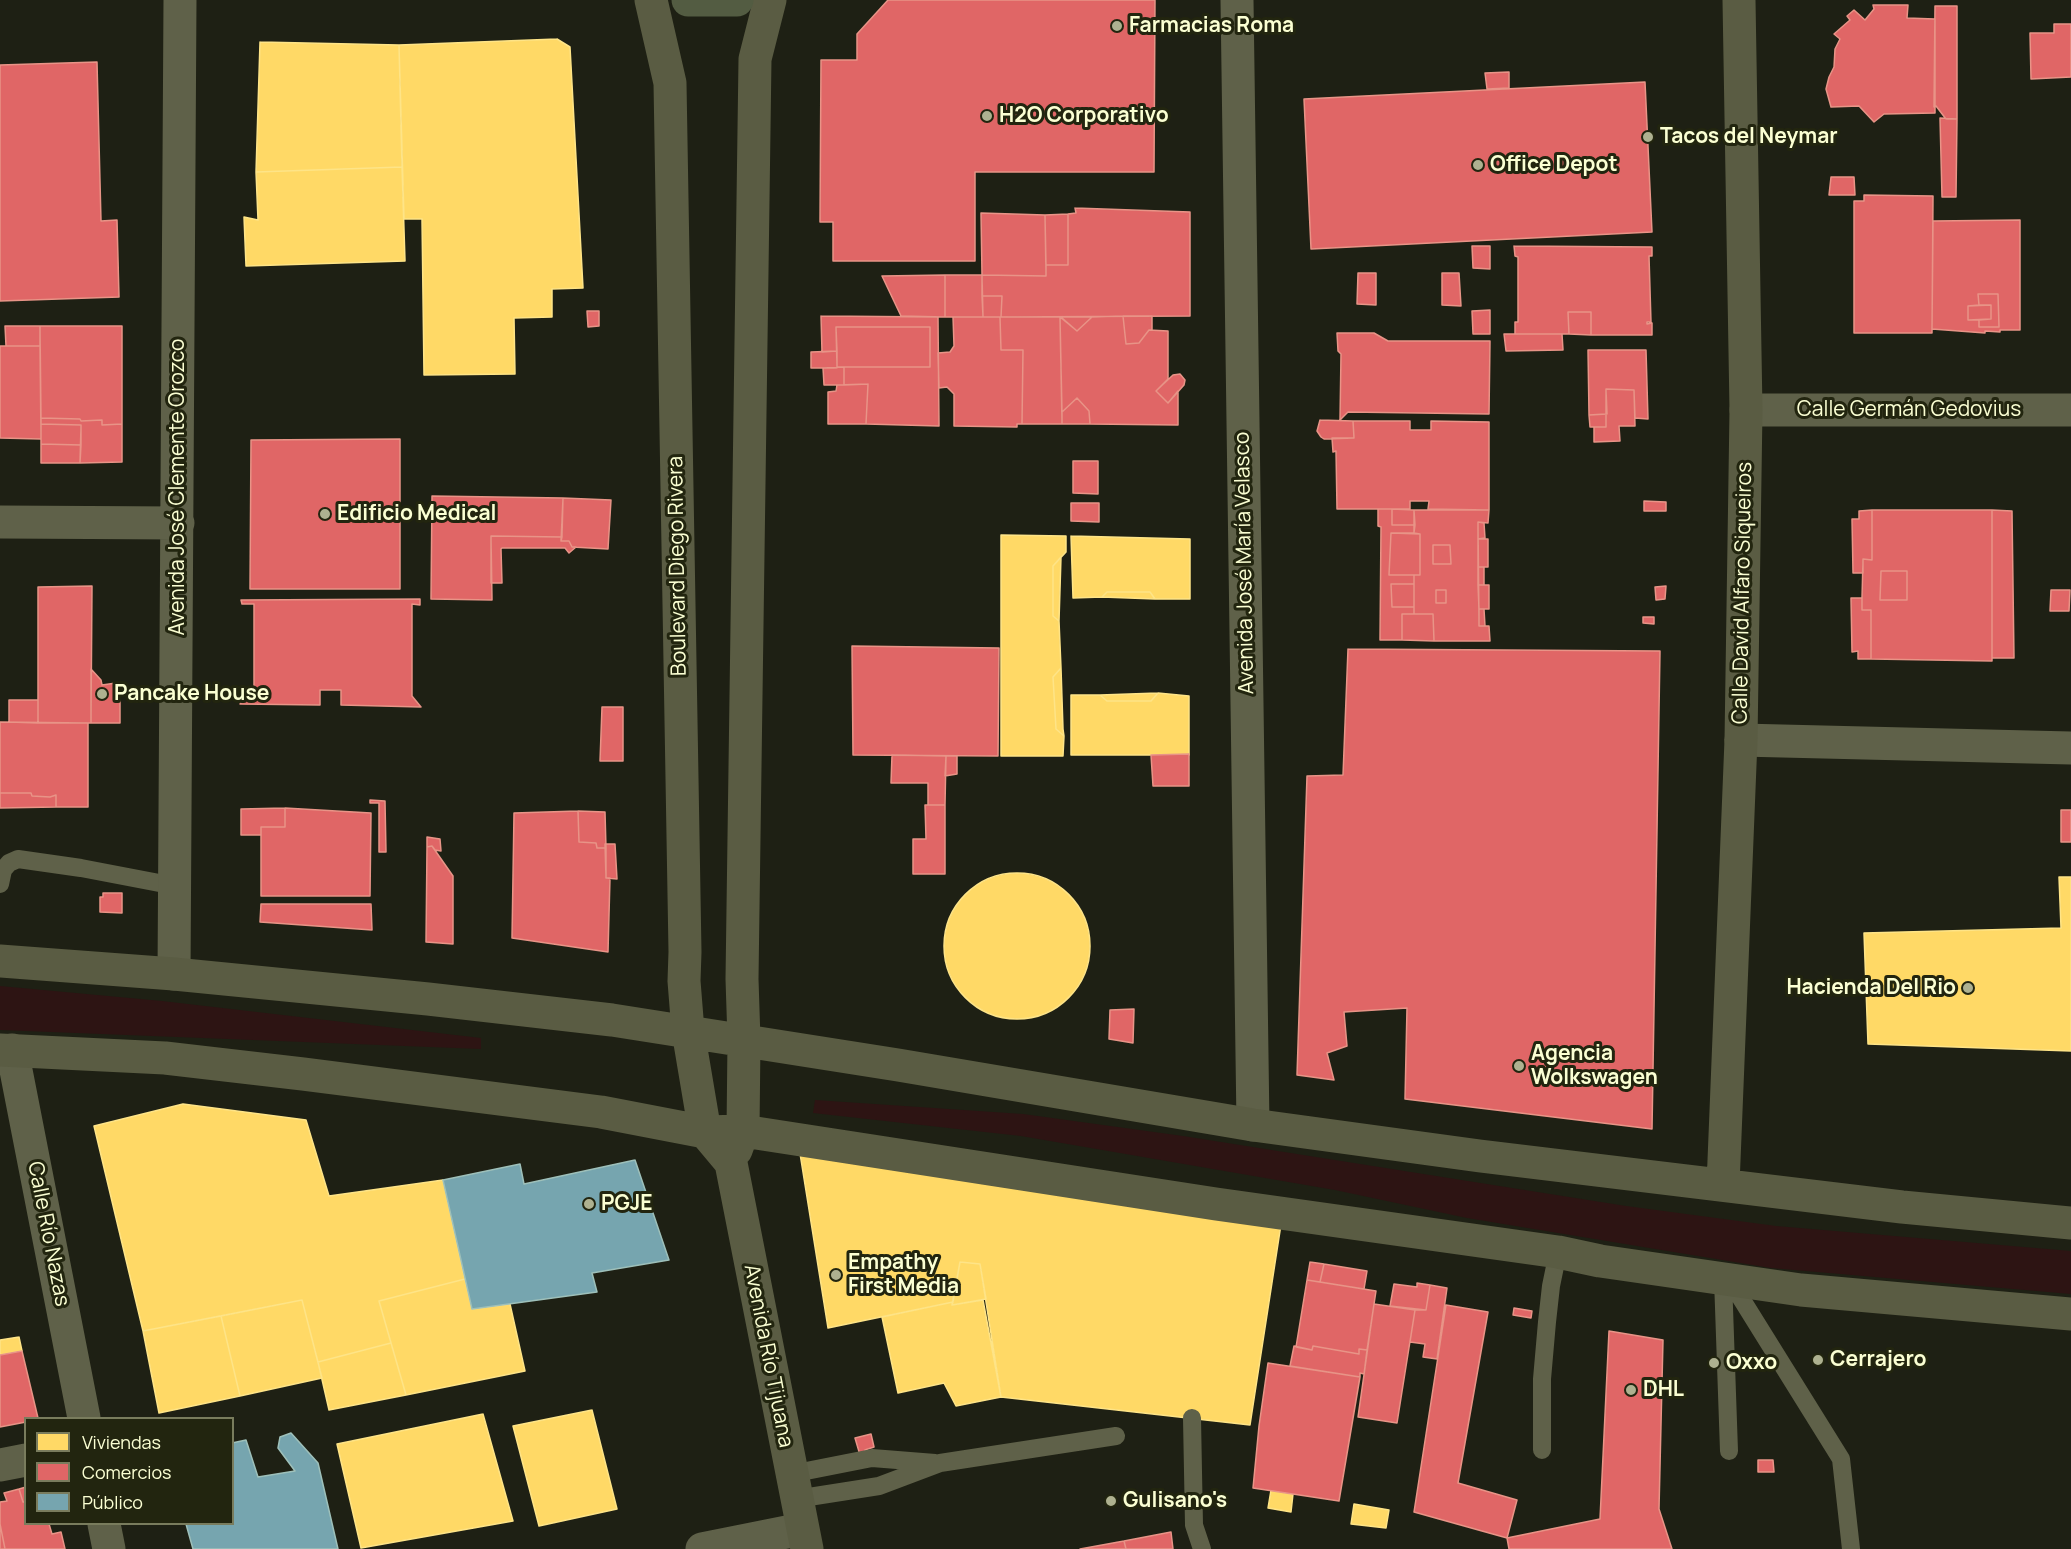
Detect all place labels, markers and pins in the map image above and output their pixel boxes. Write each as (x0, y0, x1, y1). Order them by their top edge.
place label: Farmacias Roma (1129, 13, 1294, 39)
marker: Farmacias Roma (1110, 19, 1124, 33)
place label: H2O Corporativo (999, 103, 1169, 129)
marker: H2O Corporativo (980, 109, 994, 123)
place label: Tacos del Neymar (1660, 124, 1838, 150)
marker: Tacos del Neymar (1641, 130, 1655, 144)
place label: Office Depot (1490, 152, 1618, 178)
marker: Office Depot (1471, 158, 1485, 172)
place label: Edificio Medical (337, 501, 496, 527)
marker: Edificio Medical (318, 507, 332, 521)
place label: Pancake House (114, 681, 269, 707)
marker: Pancake House (95, 687, 109, 701)
place label: Hacienda Del Rio (1786, 975, 1956, 1001)
marker: Hacienda Del Rio (1961, 981, 1975, 995)
place label: Agencia Wolkswagen (1531, 1041, 1658, 1091)
marker: Agencia Wolkswagen (1512, 1059, 1526, 1073)
place label: PGJE (601, 1191, 653, 1217)
marker: PGJE (582, 1197, 596, 1211)
place label: Empathy First Media (848, 1250, 959, 1300)
marker: Empathy First Media (829, 1268, 843, 1282)
place label: Cerrajero (1830, 1347, 1927, 1373)
place label: Oxxo (1726, 1350, 1777, 1376)
marker: Cerrajero (1811, 1353, 1825, 1367)
marker: Oxxo (1707, 1356, 1721, 1370)
place label: DHL (1643, 1377, 1684, 1403)
marker: DHL (1624, 1383, 1638, 1397)
place label: Gulisano's (1123, 1488, 1227, 1514)
marker: Gulisano's (1104, 1494, 1118, 1508)

